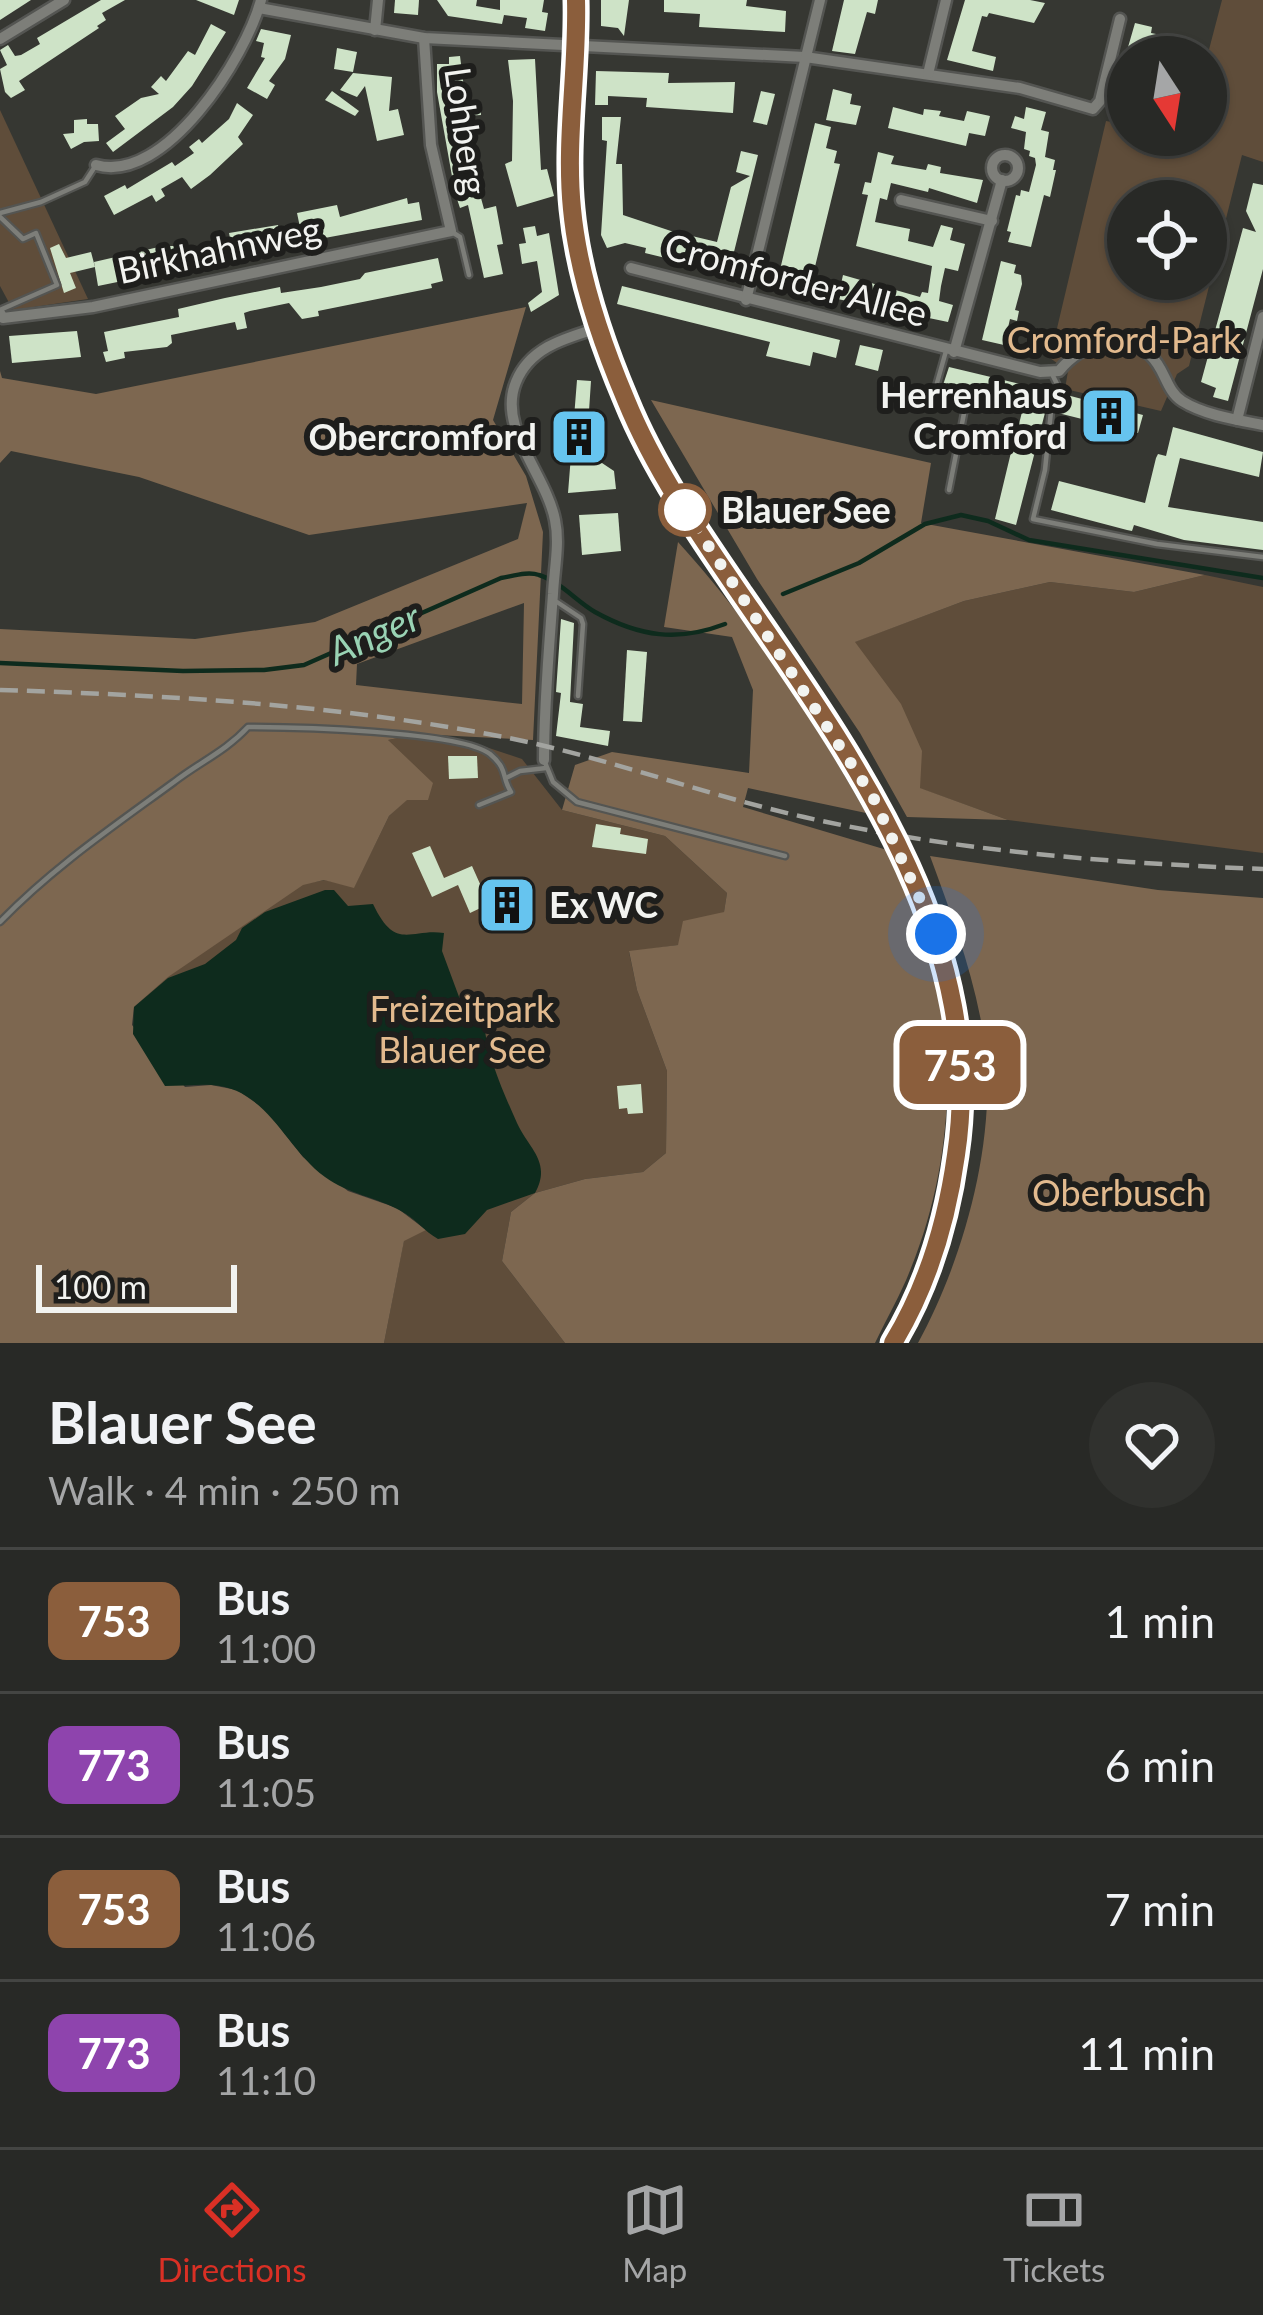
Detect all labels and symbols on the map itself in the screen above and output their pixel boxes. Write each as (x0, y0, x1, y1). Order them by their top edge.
north arrow (1107, 36, 1227, 156)
street label: Lohberg (436, 64, 498, 197)
street label: Birkhahnweg (113, 206, 324, 292)
street label: Cromforder Allee (660, 223, 932, 335)
park label: Cromford-Park (1007, 317, 1242, 361)
place label: Herrenhaus Cromford (880, 372, 1067, 457)
building icon: Herrenhaus Cromford (1078, 385, 1140, 447)
building icon: Obercromford (548, 406, 610, 468)
place label: Obercromford (308, 414, 537, 458)
marker: Blauer See (660, 485, 710, 535)
place label: Blauer See (721, 487, 891, 531)
water label: Anger (319, 592, 427, 674)
building icon: Ex WC (476, 874, 538, 936)
place label: Ex WC (549, 882, 658, 926)
your location (906, 904, 966, 964)
park label: Freizeitpark Blauer See (370, 986, 555, 1071)
line badge: 753 (891, 1026, 1029, 1104)
park label: Oberbusch (1032, 1170, 1206, 1214)
scale bar (36, 1259, 237, 1312)

